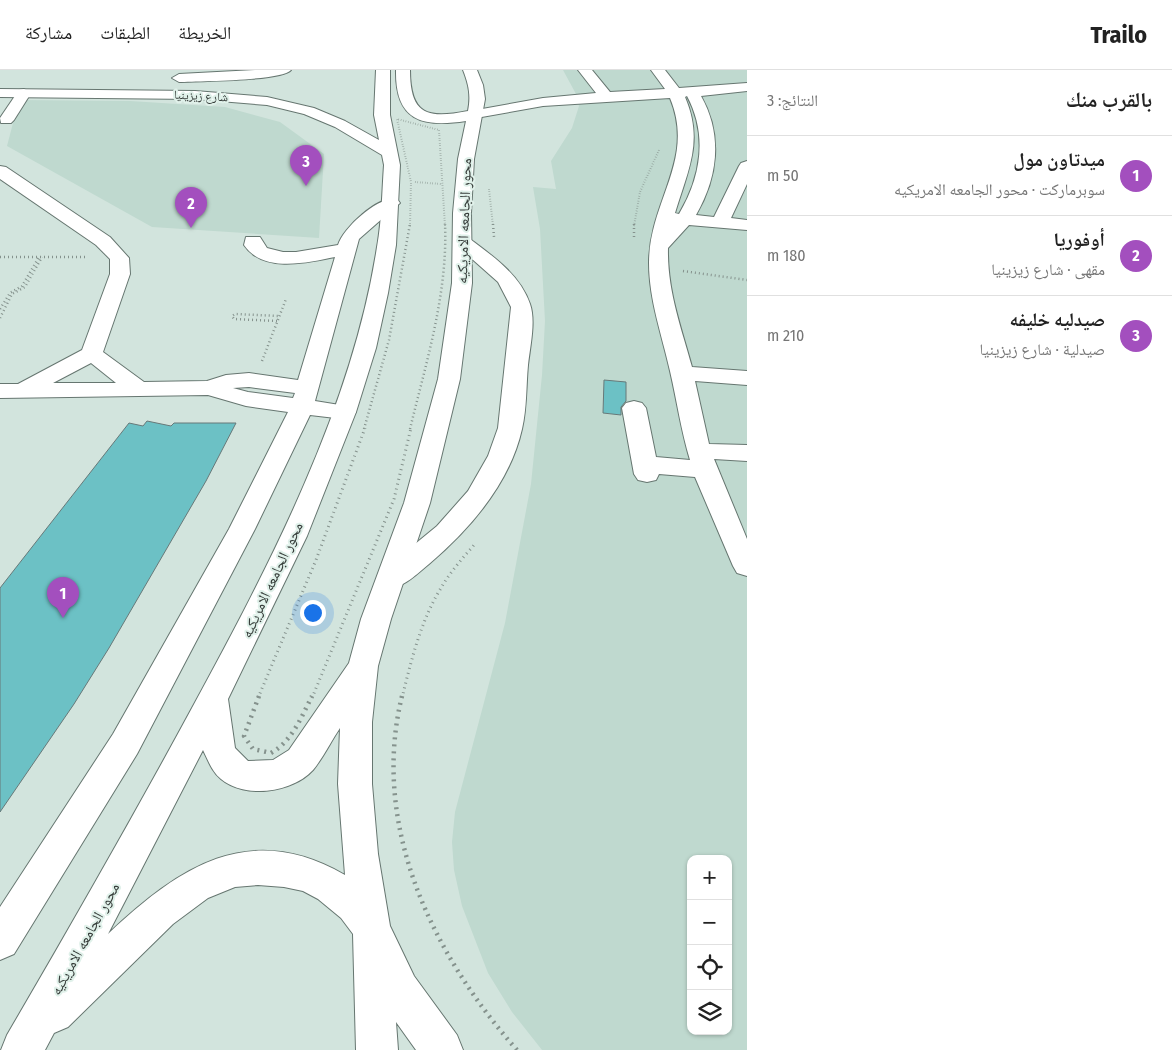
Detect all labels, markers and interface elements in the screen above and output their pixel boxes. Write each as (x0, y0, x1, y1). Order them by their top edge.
text: Trailo (1090, 21, 1147, 49)
text: مشاركة (25, 22, 72, 44)
text: الطبقات (100, 22, 150, 44)
text: الخريطة (178, 22, 231, 44)
text: بالقرب منك (1066, 87, 1152, 113)
street label: شارع زيزينيا (174, 88, 229, 105)
text: النتائج: 3 (767, 91, 818, 110)
pin: 3 (290, 145, 322, 186)
text: ميدتاون مول (1013, 148, 1105, 171)
street label: محور الجامعه الامريكيه (453, 158, 475, 284)
text: 50 m (767, 166, 799, 185)
text: 1 (1133, 166, 1139, 185)
text: سوبرماركت · محور الجامعه الامريكيه (894, 180, 1105, 199)
pin: 2 (175, 187, 207, 228)
text: أوفوريا (1054, 228, 1105, 251)
text: 180 m (767, 246, 806, 265)
text: 2 (1132, 246, 1140, 265)
text: مقهى · شارع زيزينيا (991, 260, 1105, 279)
text: صيدليه خليفه (1010, 308, 1105, 331)
text: 210 m (767, 326, 804, 345)
text: 3 (1132, 326, 1140, 345)
text: صيدلية · شارع زيزينيا (980, 340, 1105, 359)
street label: محور الجامعه الامريكيه (237, 519, 307, 641)
pin: 1 (47, 577, 79, 618)
your location (300, 600, 326, 626)
map controls (687, 855, 732, 1035)
button: + (687, 855, 732, 900)
street label: محور الجامعه الامريكيه (47, 880, 123, 998)
button: − (687, 900, 732, 945)
button: locate (687, 945, 732, 990)
button: layers (687, 990, 732, 1035)

